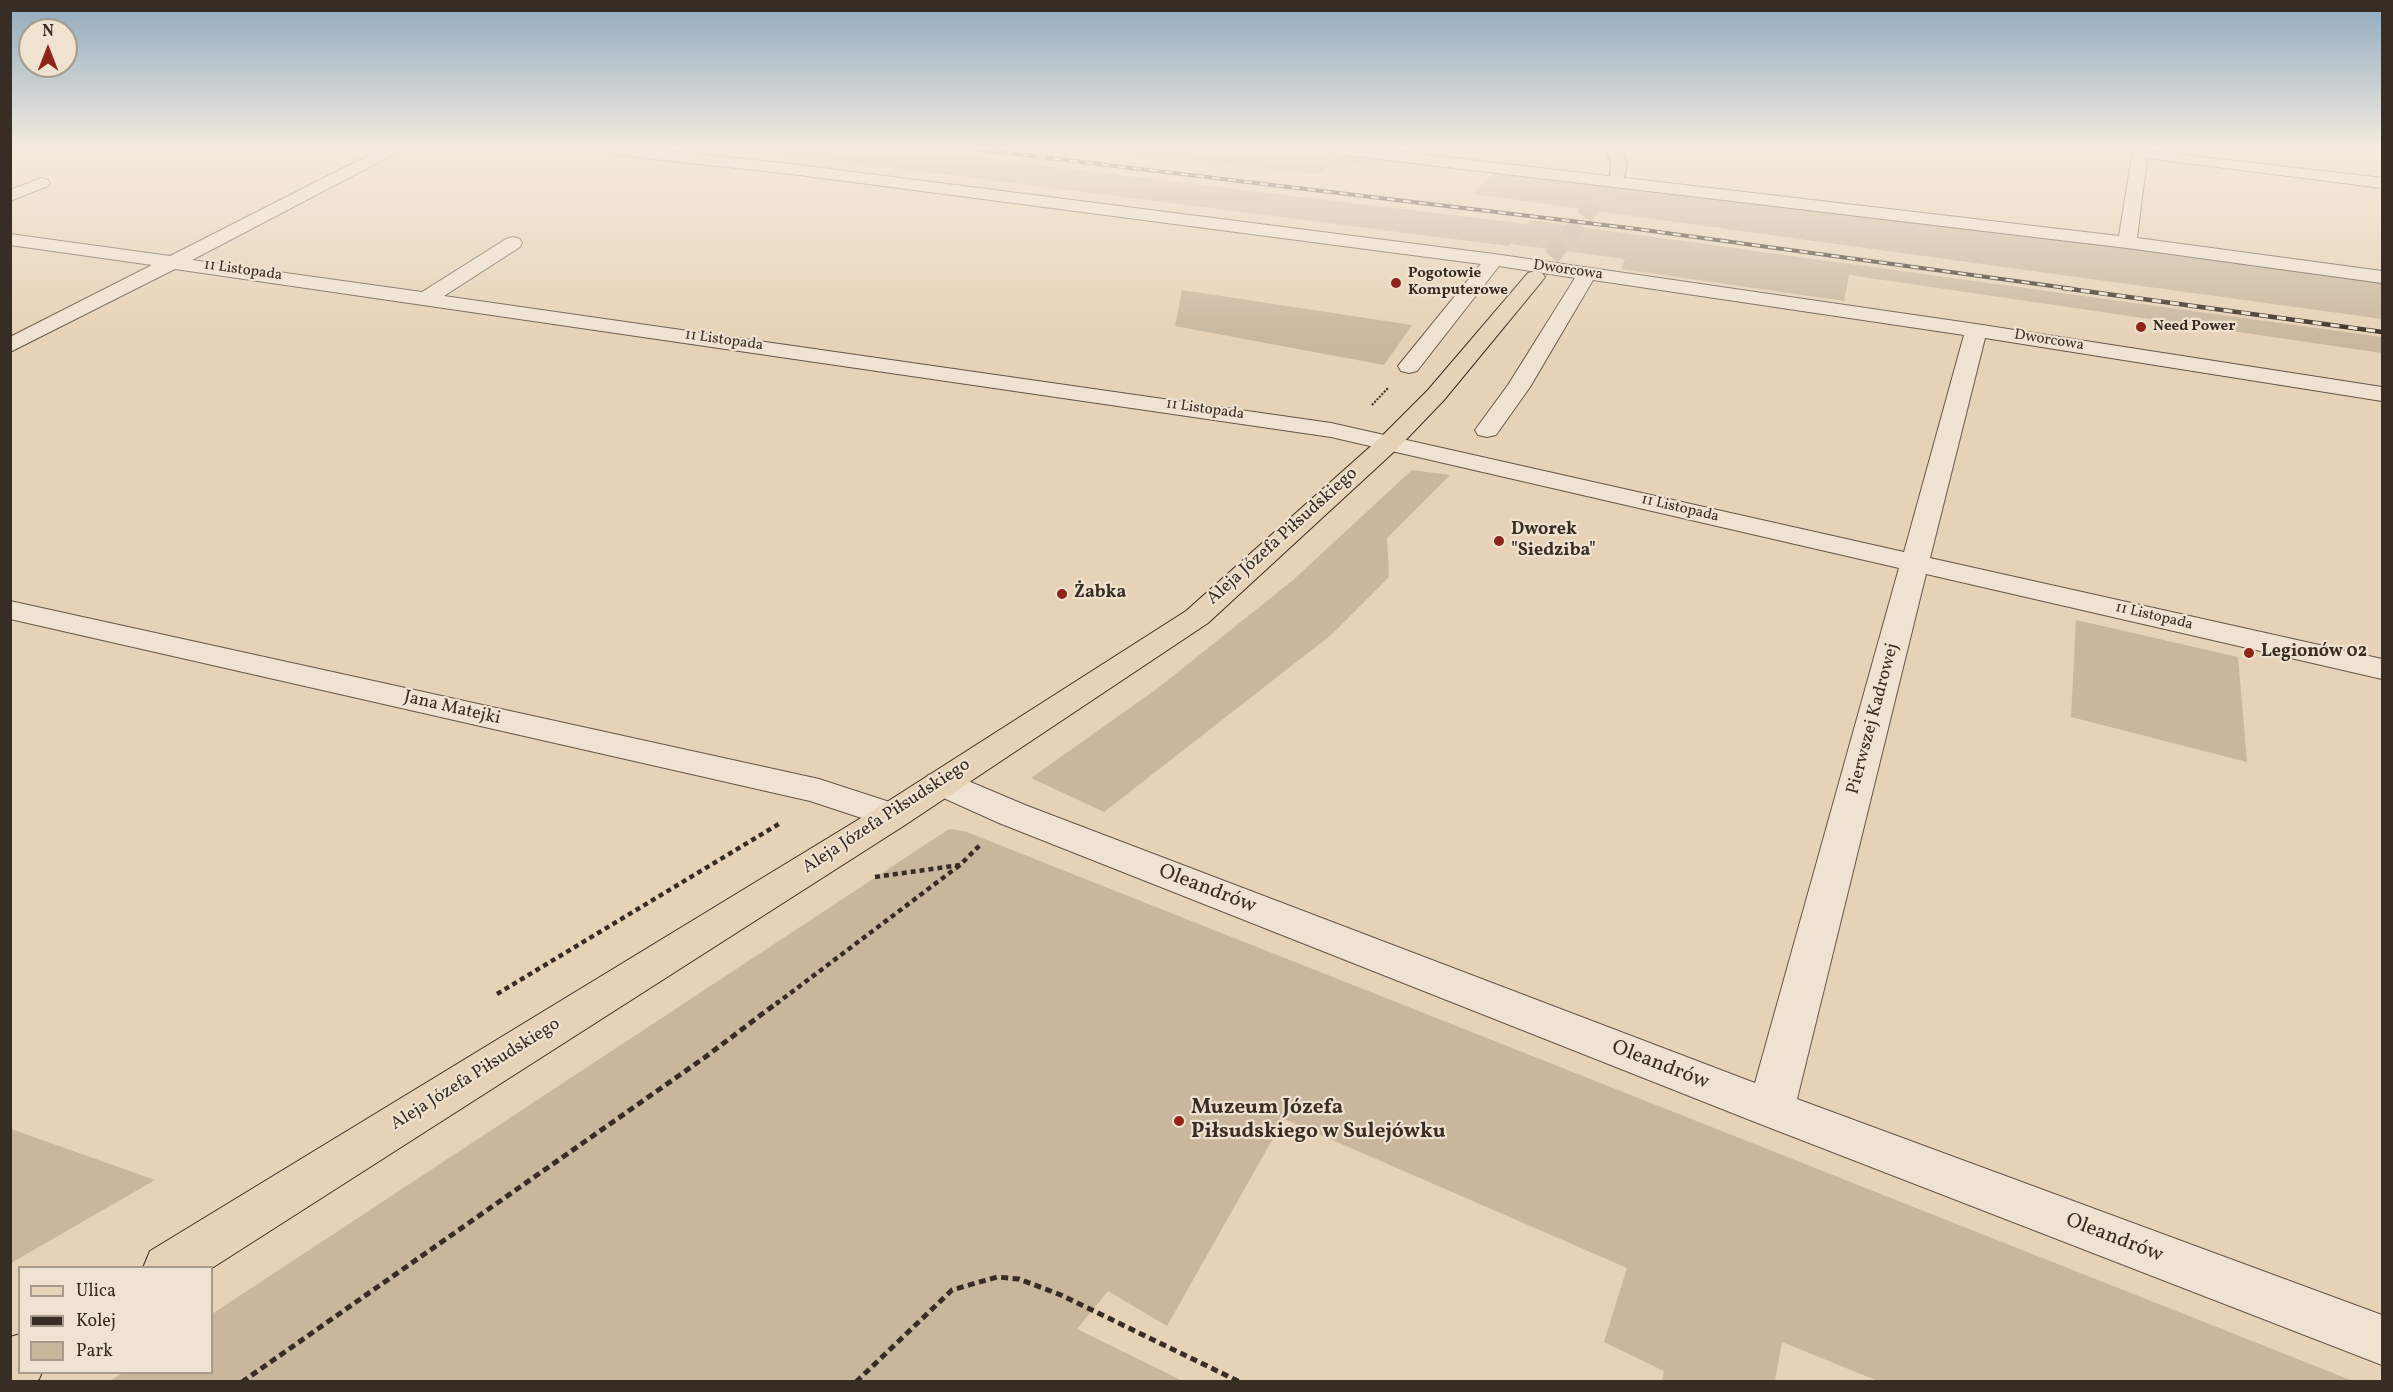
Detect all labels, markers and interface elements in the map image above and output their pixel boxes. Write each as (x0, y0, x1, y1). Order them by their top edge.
north arrow (18, 18, 78, 78)
text: N (42, 21, 54, 43)
street label: 11 Listopada (203, 257, 283, 285)
street label: Dworcowa (1532, 257, 1604, 285)
place label: Pogotowie Komputerowe (1408, 265, 1508, 300)
marker: Pogotowie Komputerowe (1389, 276, 1403, 290)
place label: Need Power (2153, 318, 2235, 336)
marker: Need Power (2134, 320, 2148, 334)
street label: 11 Listopada (684, 327, 764, 355)
street label: Dworcowa (2013, 327, 2085, 355)
street label: 11 Listopada (1165, 396, 1245, 424)
street label: Aleja Józefa Piłsudskiego (1203, 464, 1363, 610)
street label: 11 Listopada (1639, 491, 1721, 527)
place label: Dworek "Siedziba" (1511, 520, 1596, 562)
marker: Dworek "Siedziba" (1492, 534, 1506, 548)
place label: Żabka (1074, 583, 1126, 605)
marker: Żabka (1055, 587, 1069, 601)
street label: 11 Listopada (2113, 599, 2195, 635)
street label: Pierwszej Kadrowej (1843, 641, 1905, 797)
place label: Legionów 02 (2261, 642, 2367, 664)
marker: Legionów 02 (2242, 646, 2256, 660)
street label: Jana Matejki (402, 687, 502, 731)
street label: Aleja Józefa Piłsudskiego (799, 755, 975, 879)
street label: Oleandrów (1155, 860, 1259, 920)
street label: Aleja Józefa Piłsudskiego (387, 1014, 565, 1136)
street label: Oleandrów (1608, 1036, 1712, 1096)
place label: Muzeum Józefa Piłsudskiego w Sulejówku (1191, 1096, 1446, 1146)
marker: Muzeum Józefa Piłsudskiego w Sulejówku (1172, 1114, 1186, 1128)
street label: Oleandrów (2062, 1209, 2166, 1269)
legend (18, 1266, 213, 1374)
text: Ulica (76, 1279, 116, 1304)
text: Kolej (76, 1309, 116, 1334)
text: Park (76, 1339, 113, 1364)

